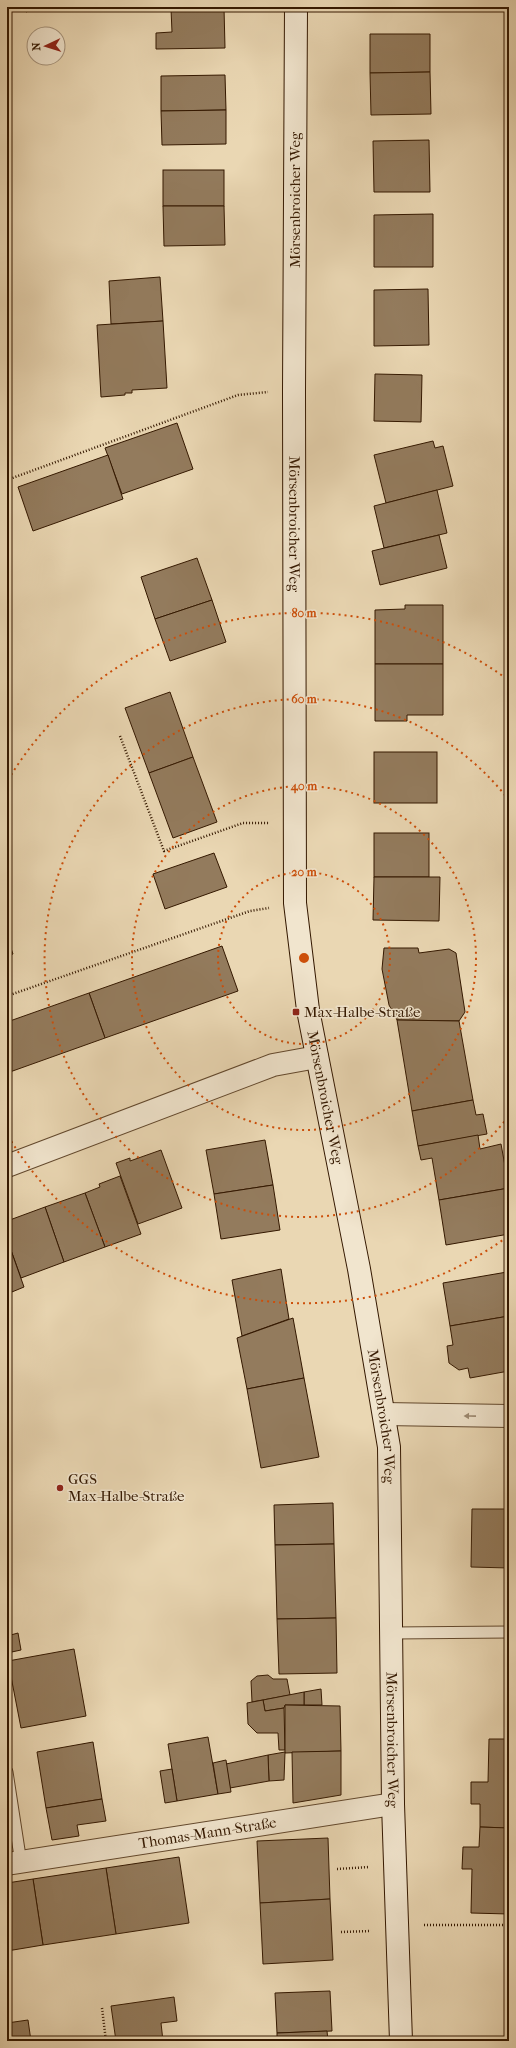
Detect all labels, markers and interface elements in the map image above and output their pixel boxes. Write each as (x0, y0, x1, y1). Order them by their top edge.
north arrow (26, 26, 66, 66)
text: N (30, 41, 43, 51)
street label: Mörsenbroicher Weg (286, 131, 304, 268)
street label: Mörsenbroicher Weg (285, 456, 303, 593)
text: 80 m (291, 606, 318, 620)
text: 60 m (291, 692, 318, 706)
text: 40 m (290, 779, 318, 794)
text: 20 m (291, 865, 318, 879)
centre of rings (297, 951, 311, 965)
place label: Max-Halbe-Straße (304, 1003, 421, 1021)
marker: Max-Halbe-Straße (291, 1007, 301, 1017)
street label: Mörsenbroicher Weg (303, 1029, 347, 1167)
street label: Mörsenbroicher Weg (364, 1348, 398, 1485)
one-way arrow (464, 1412, 476, 1419)
place label: GGS Max-Halbe-Straße (68, 1470, 185, 1505)
marker: GGS Max-Halbe-Straße (55, 1483, 65, 1493)
street label: Mörsenbroicher Weg (383, 1672, 402, 1809)
street label: Thomas-Mann-Straße (137, 1813, 278, 1852)

